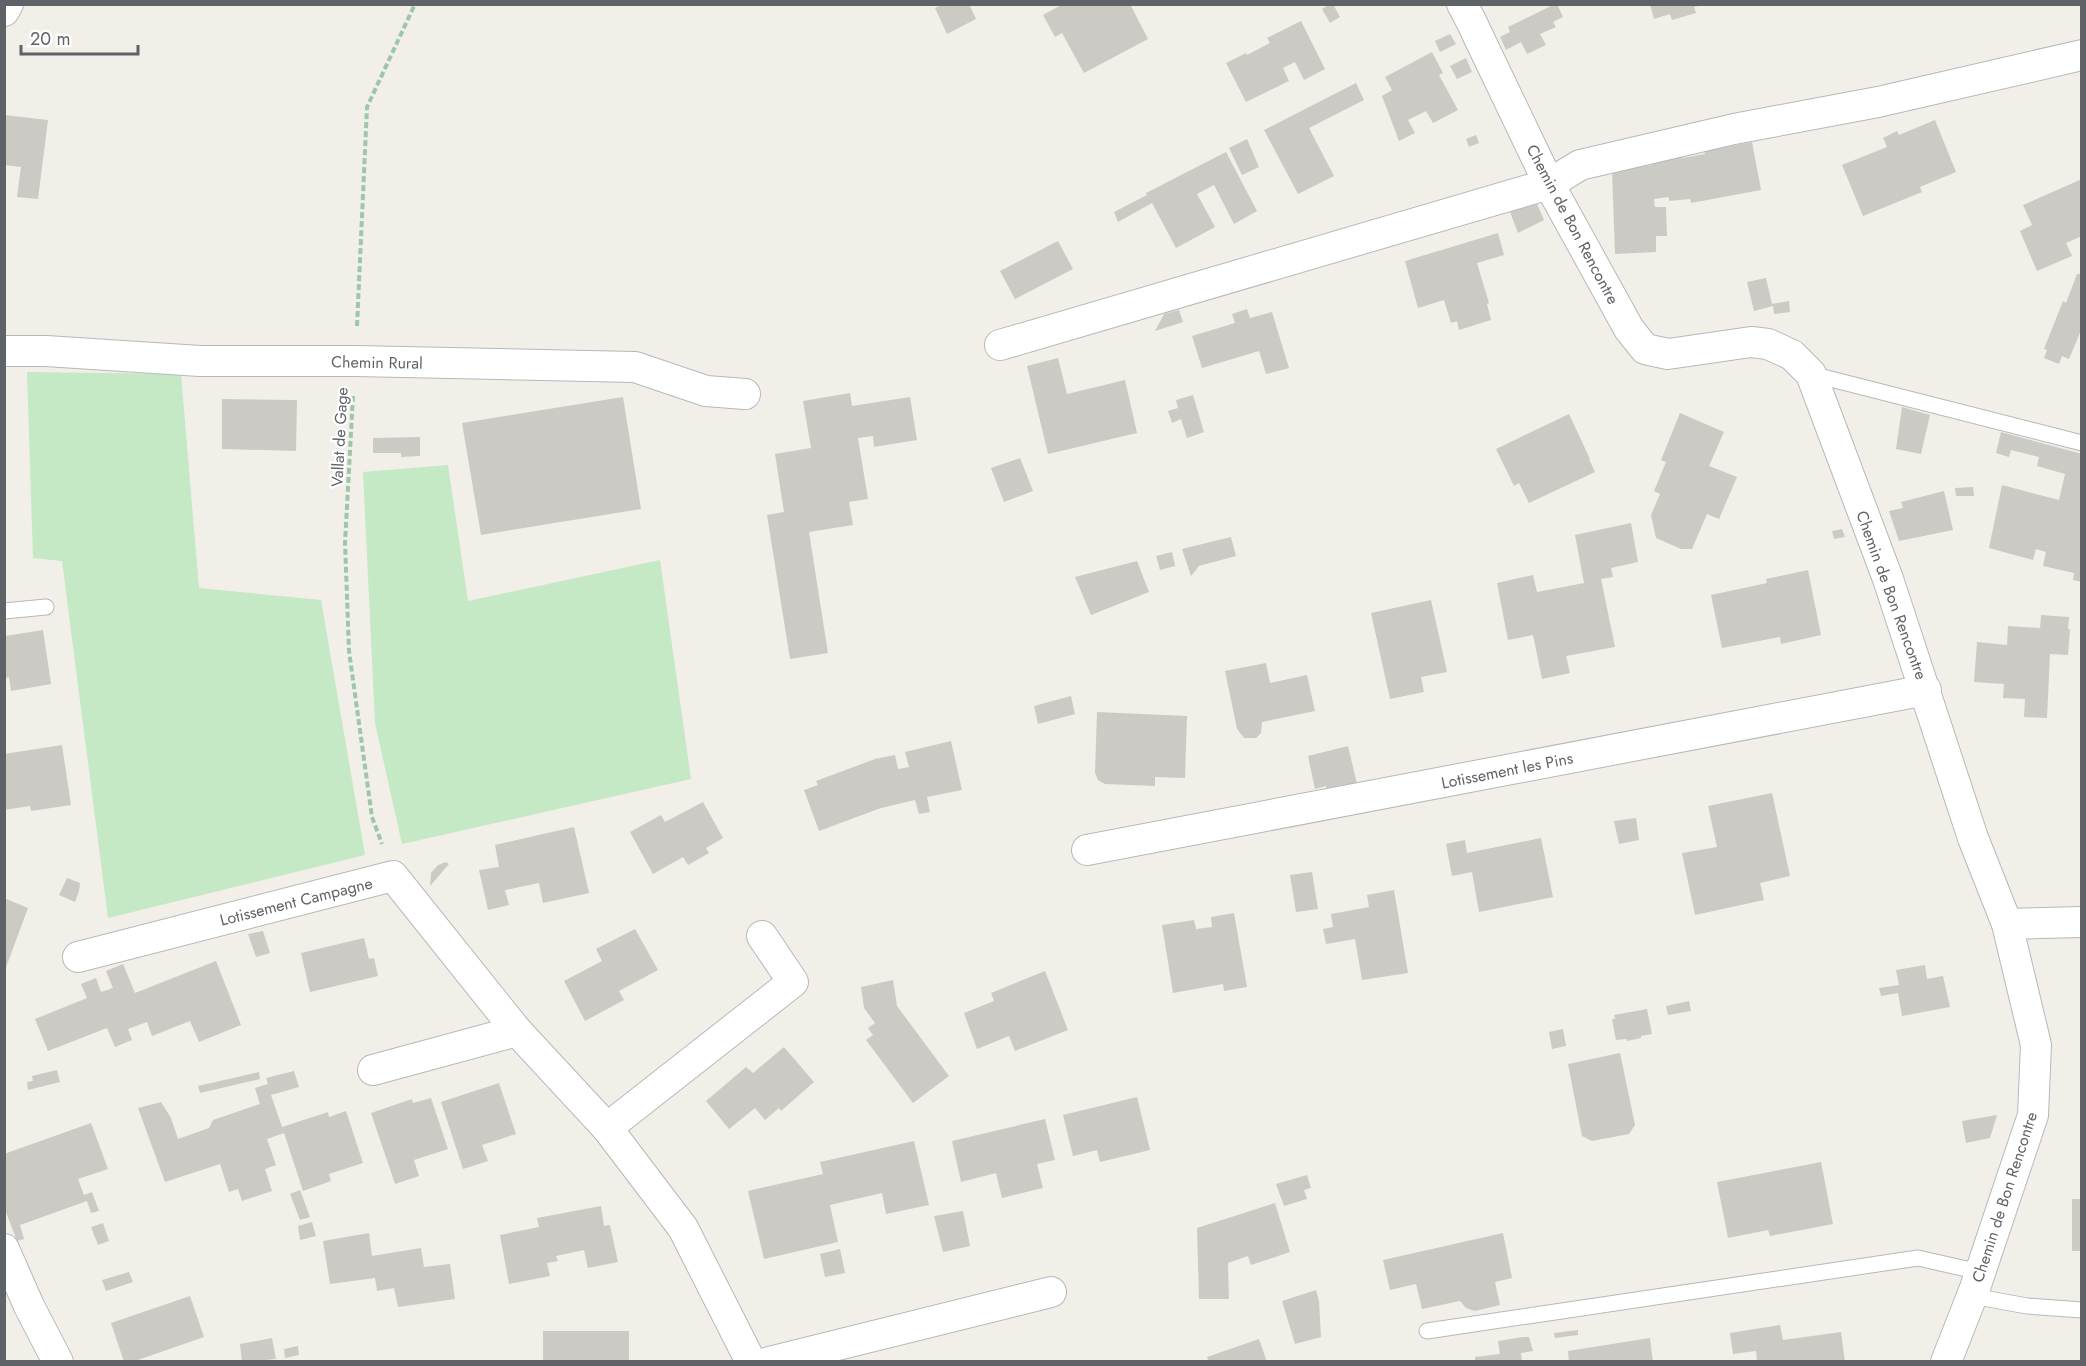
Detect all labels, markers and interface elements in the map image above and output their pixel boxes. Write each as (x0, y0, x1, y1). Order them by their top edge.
scale bar (21, 18, 138, 56)
text: 20 m (30, 26, 70, 52)
street label: Chemin de Bon Rencontre (1521, 140, 1625, 308)
street label: Chemin Rural (331, 350, 423, 375)
street label: Vallat de Gage (325, 387, 354, 488)
street label: Chemin de Bon Rencontre (1850, 508, 1933, 683)
street label: Lotissement les Pins (1439, 746, 1575, 795)
street label: Lotissement Campagne (217, 871, 375, 932)
street label: Chemin de Bon Rencontre (1966, 1109, 2043, 1285)

